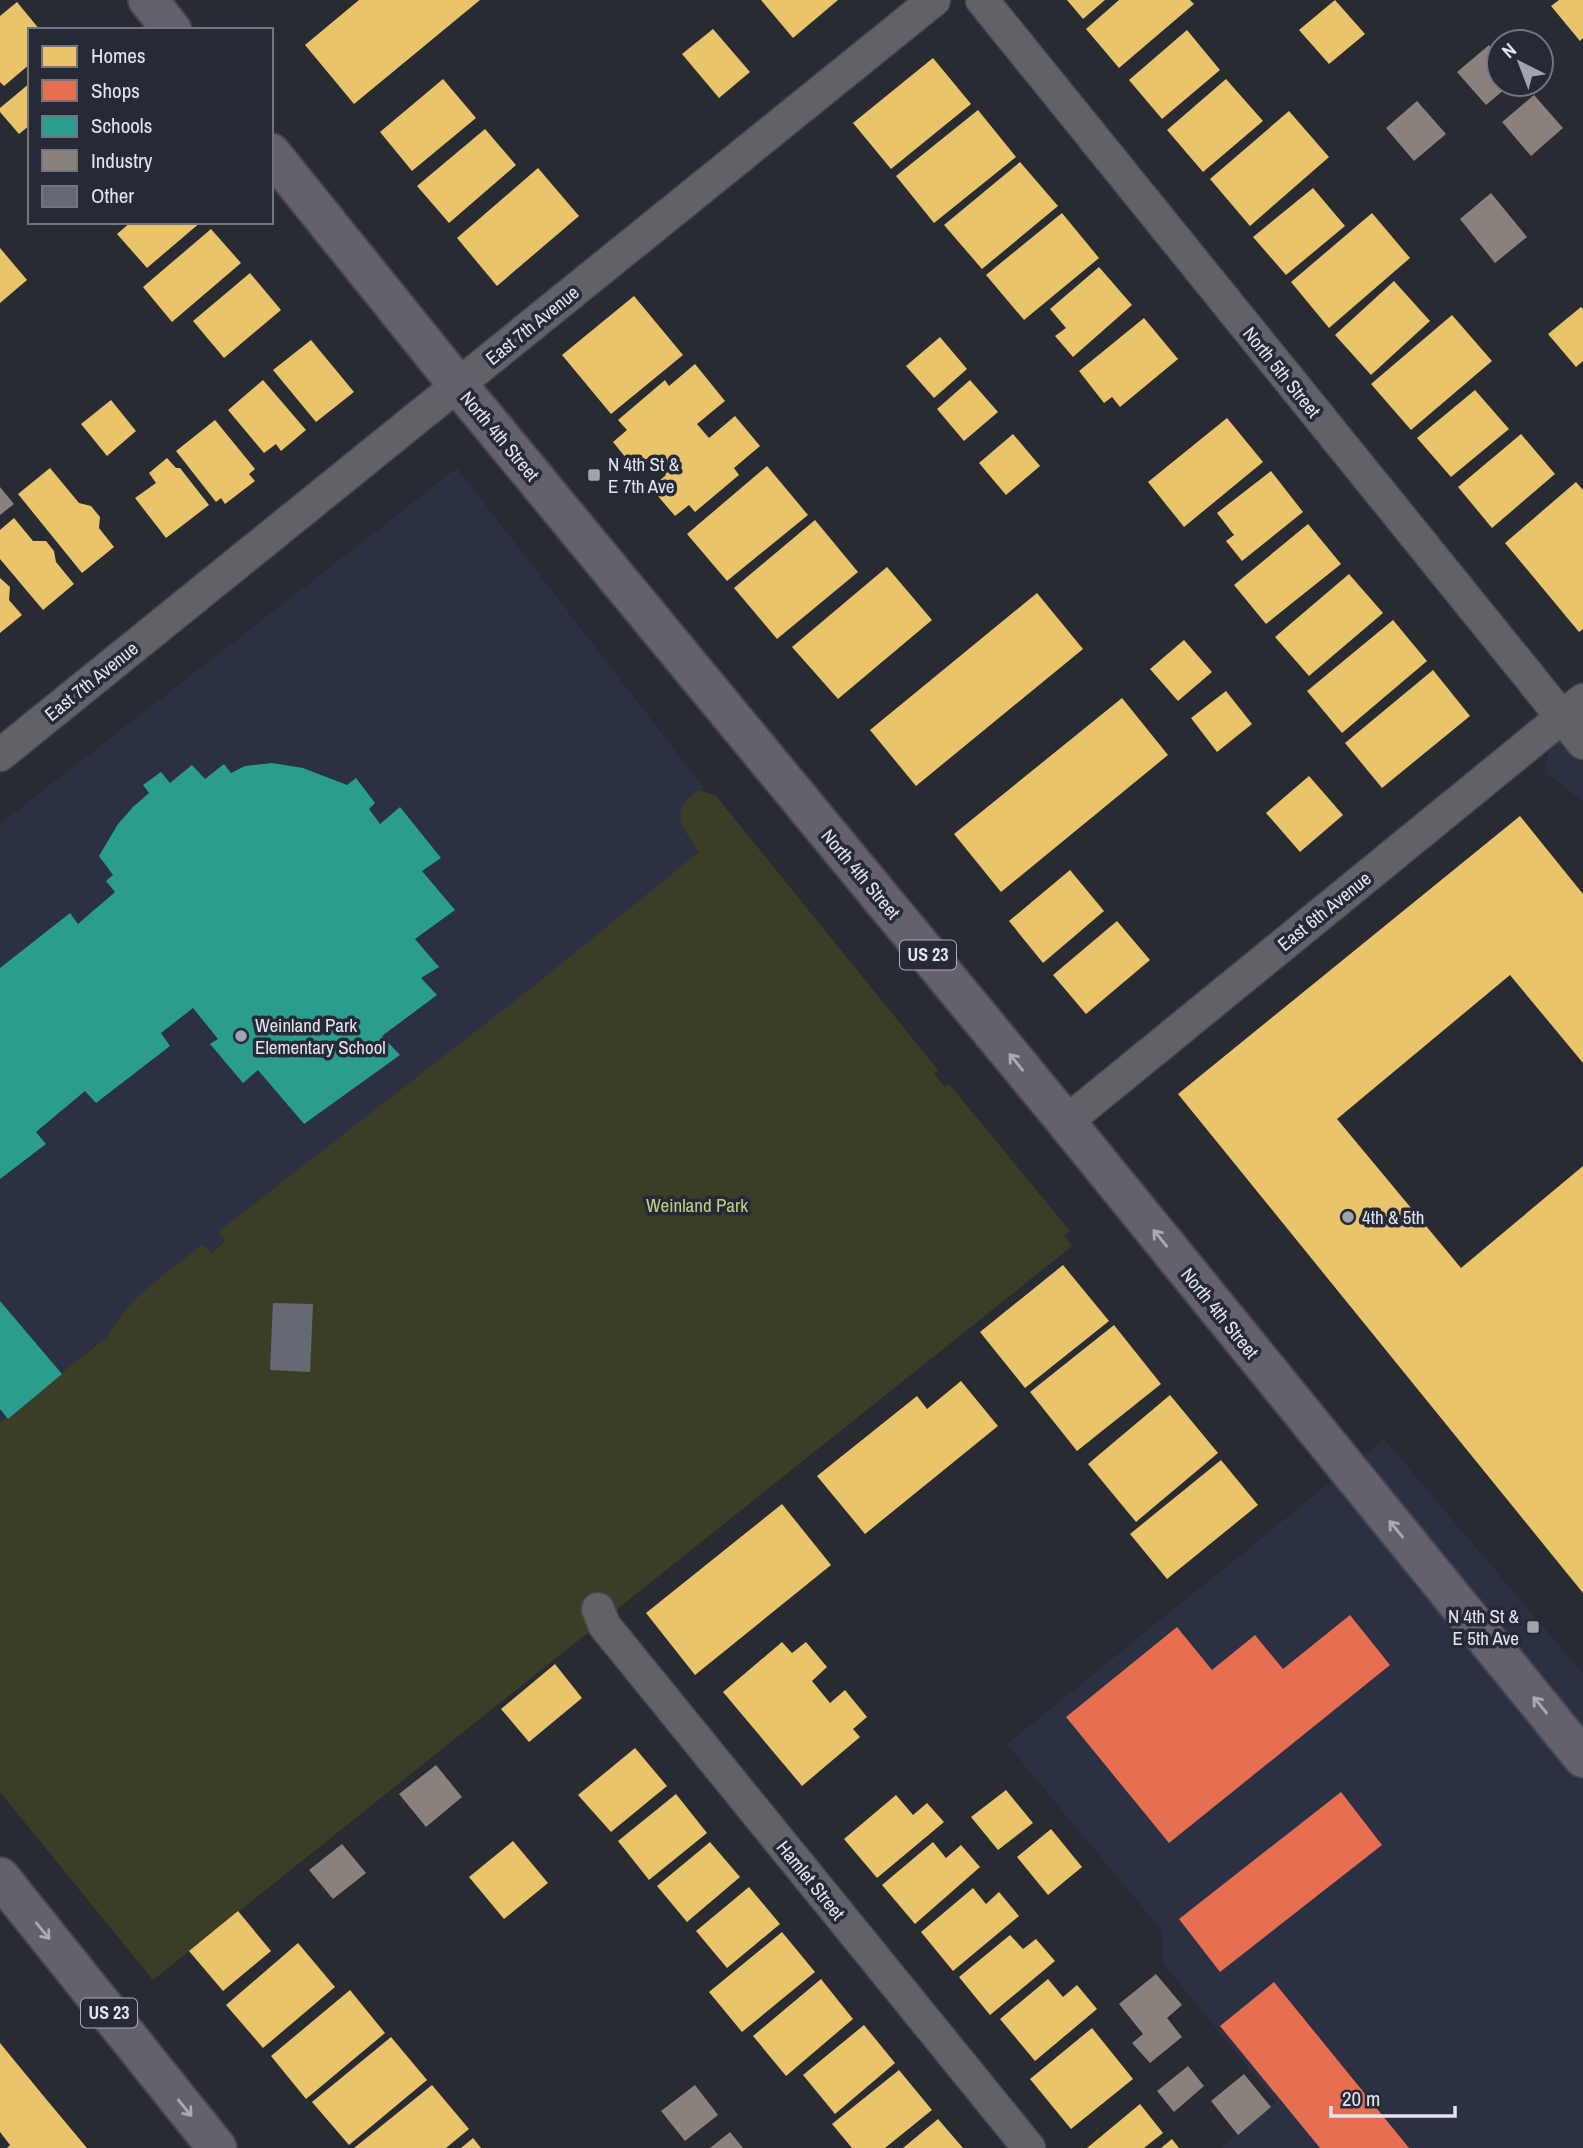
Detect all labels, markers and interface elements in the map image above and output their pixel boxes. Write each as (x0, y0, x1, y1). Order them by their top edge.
legend (28, 28, 273, 224)
north arrow (1485, 28, 1555, 98)
text: N (1496, 37, 1522, 64)
text: Homes (91, 41, 146, 70)
text: Shops (91, 76, 140, 105)
text: Schools (91, 111, 152, 140)
text: Industry (91, 146, 153, 175)
text: Other (91, 181, 134, 210)
street label: East 7th Avenue (480, 279, 584, 371)
street label: North 5th Street (1237, 321, 1327, 423)
street label: North 4th Street (455, 386, 546, 487)
place label: N 4th St & E 7th Ave (608, 451, 680, 499)
marker: N 4th St & E 7th Ave (586, 467, 602, 483)
street label: East 7th Avenue (39, 635, 143, 727)
street label: North 4th Street (816, 824, 907, 925)
street label: East 6th Avenue (1272, 865, 1376, 957)
road number: US 23 (900, 940, 956, 970)
place label: Weinland Park Elementary School (255, 1012, 386, 1060)
marker: Weinland Park Elementary School (233, 1028, 249, 1044)
one-way arrow (1008, 1053, 1024, 1071)
park label: Weinland Park (646, 1192, 748, 1218)
place label: 4th & 5th (1362, 1204, 1424, 1230)
marker: 4th & 5th (1340, 1209, 1356, 1225)
one-way arrow (1152, 1230, 1168, 1248)
street label: North 4th Street (1175, 1262, 1265, 1364)
one-way arrow (1388, 1521, 1404, 1539)
place label: N 4th St & E 5th Ave (1448, 1603, 1520, 1651)
marker: N 4th St & E 5th Ave (1525, 1619, 1541, 1635)
one-way arrow (1532, 1697, 1548, 1715)
street label: Hamlet Street (771, 1835, 851, 1926)
one-way arrow (35, 1921, 50, 1939)
road number: US 23 (81, 1998, 137, 2027)
scale bar (1331, 2074, 1455, 2118)
text: 20 m (1342, 2084, 1380, 2113)
one-way arrow (178, 2098, 193, 2117)

